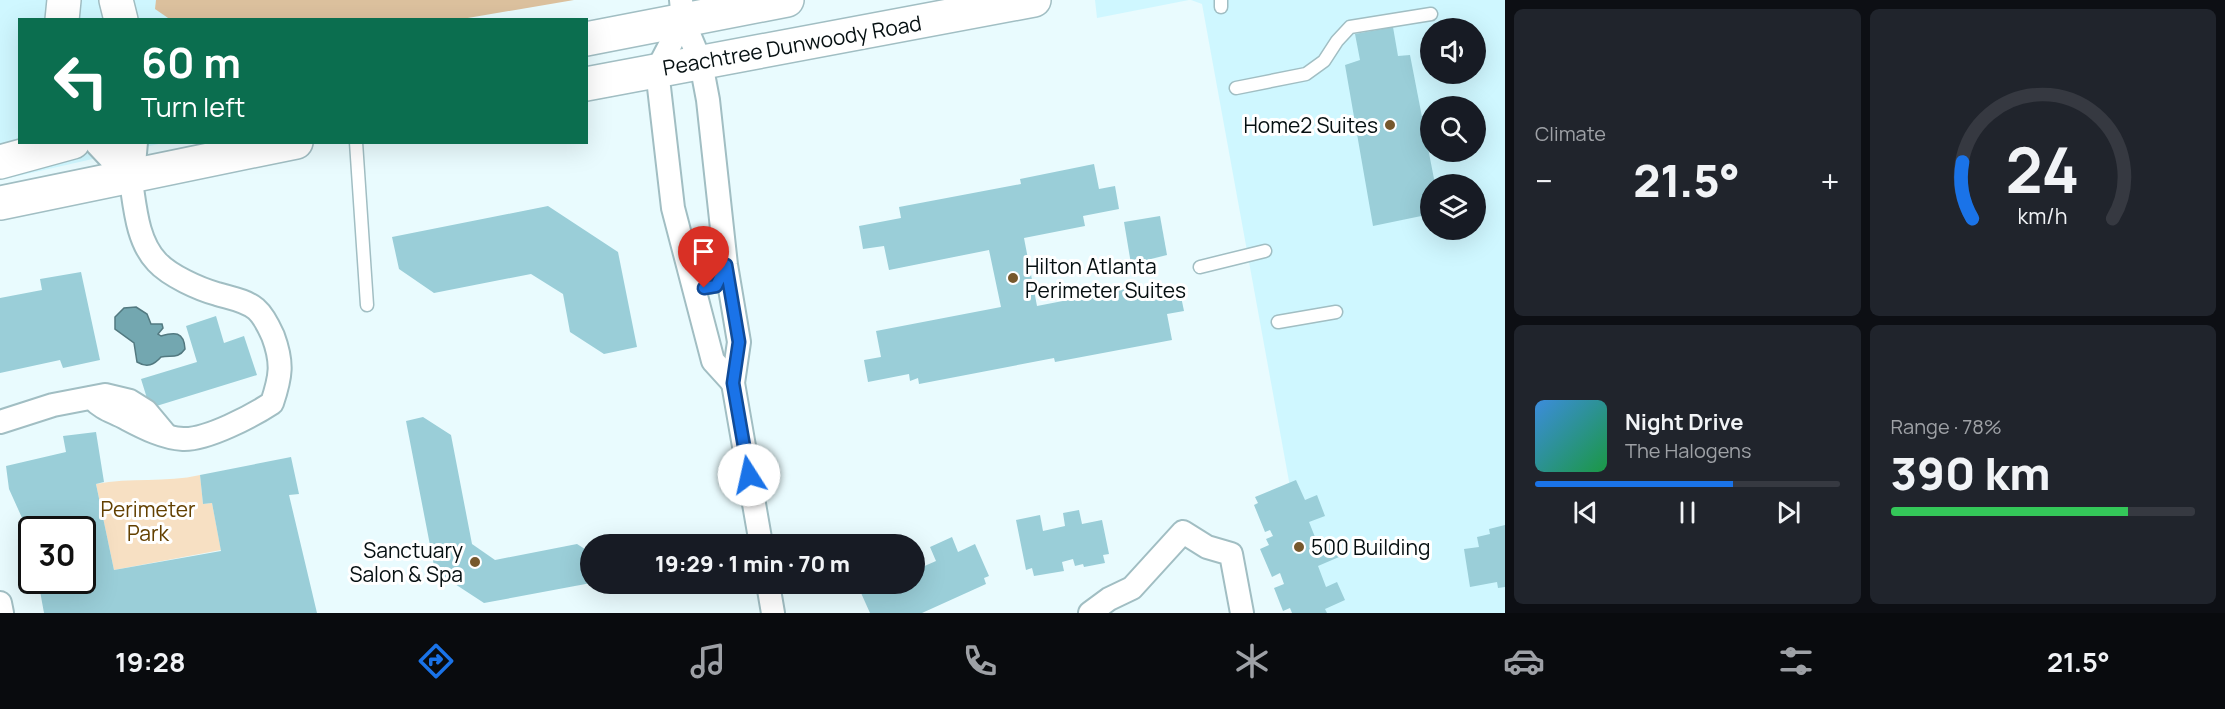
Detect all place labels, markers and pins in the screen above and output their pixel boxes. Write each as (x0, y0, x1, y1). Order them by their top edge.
place label: Home2 Suites (1243, 111, 1378, 139)
marker: Home2 Suites (1383, 118, 1397, 132)
pin (678, 226, 729, 288)
place label: Hilton Atlanta Perimeter Suites (1025, 252, 1186, 304)
marker: Hilton Atlanta Perimeter Suites (1006, 271, 1020, 285)
place label: 500 Building (1311, 533, 1430, 561)
place label: Sanctuary Salon & Spa (349, 536, 463, 588)
marker: 500 Building (1292, 540, 1306, 554)
marker: Sanctuary Salon & Spa (468, 555, 482, 569)

